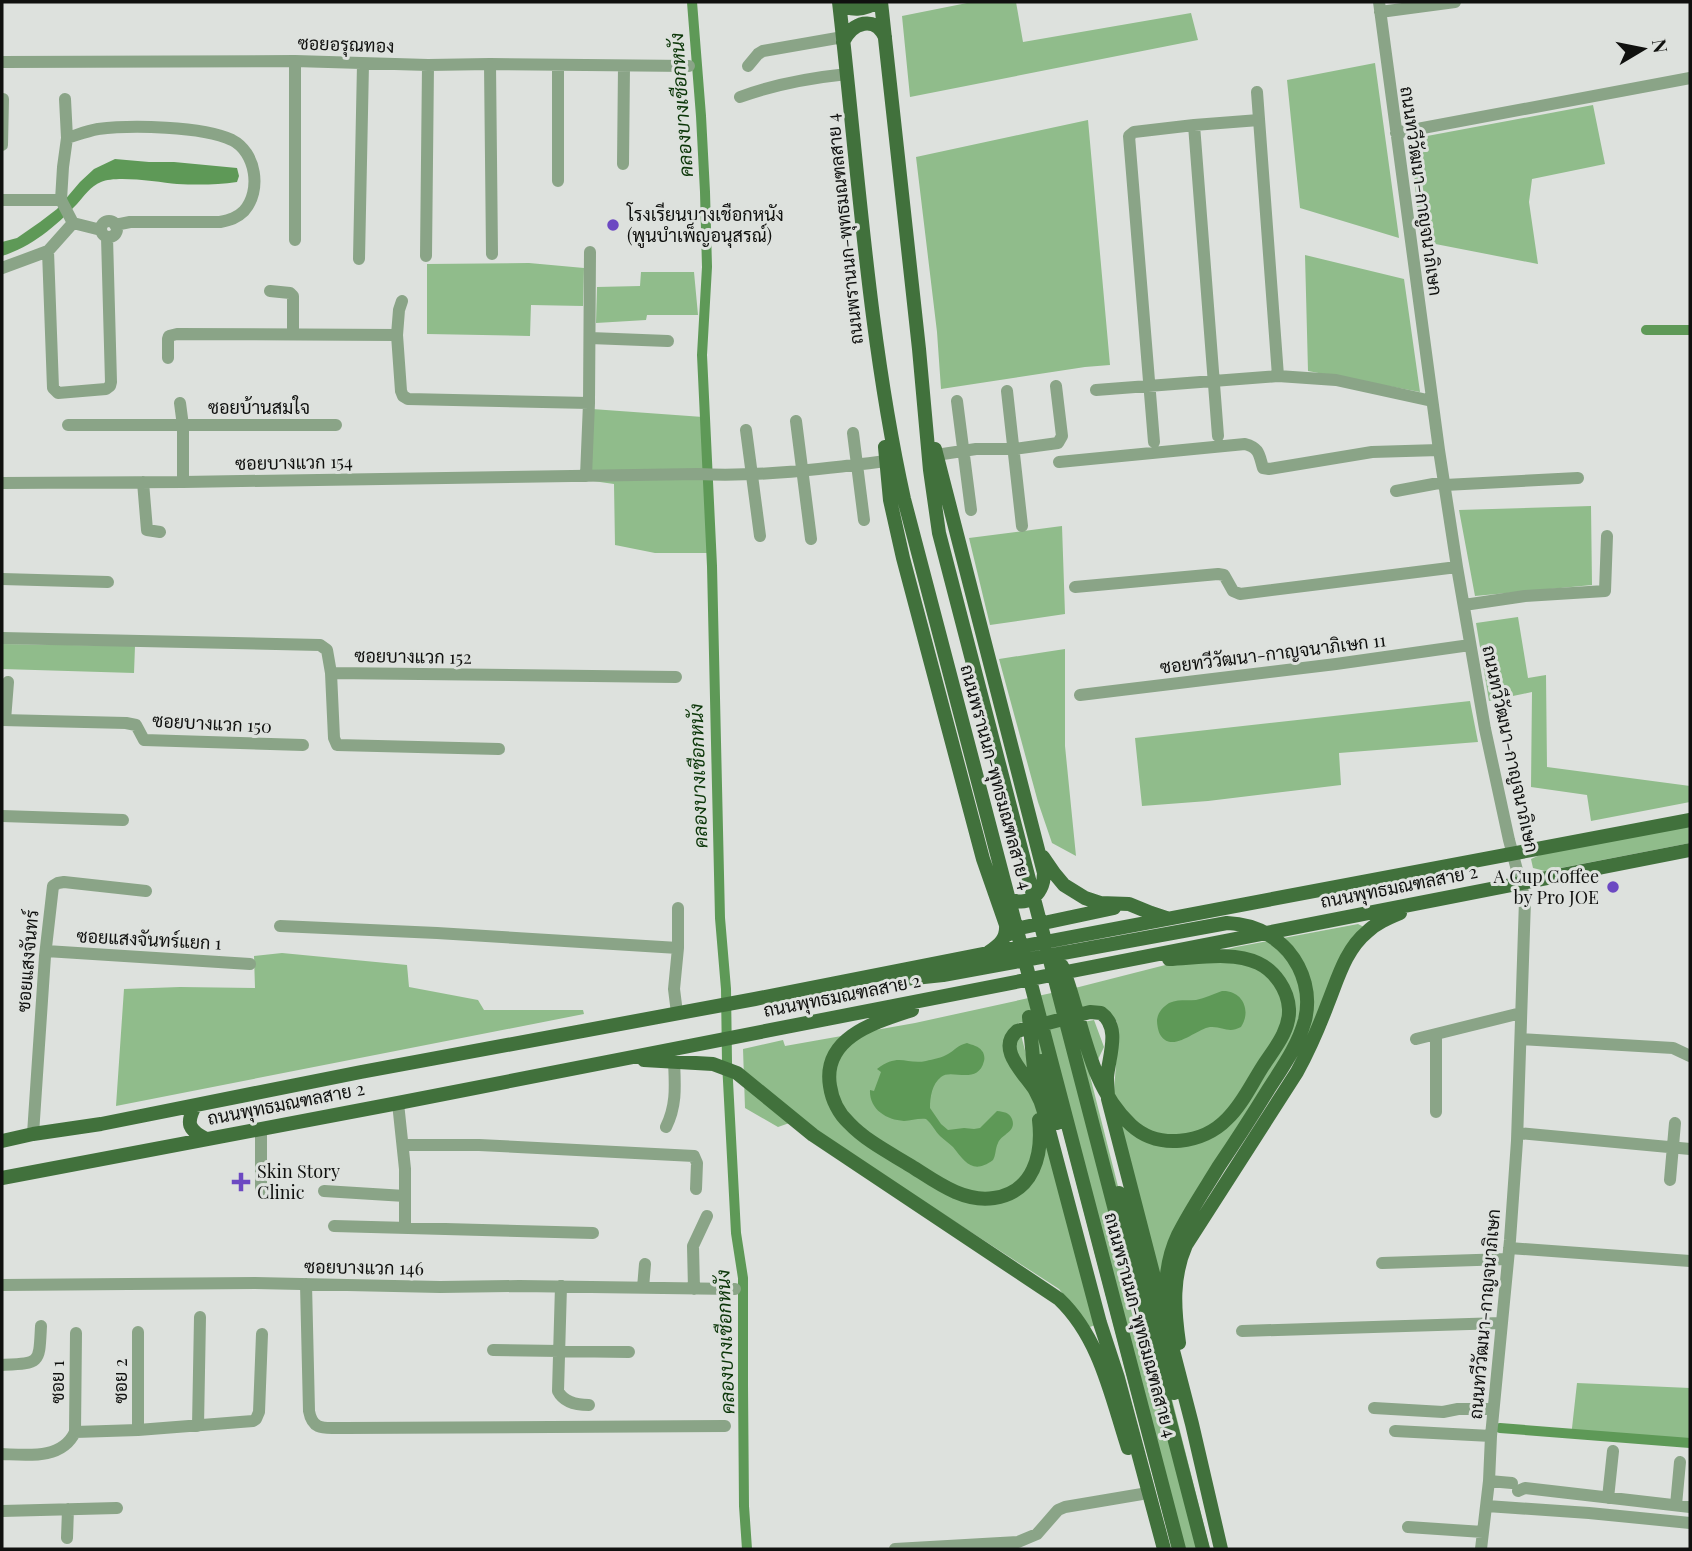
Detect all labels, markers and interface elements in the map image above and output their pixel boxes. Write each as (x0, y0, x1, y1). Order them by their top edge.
north arrow (1608, 14, 1678, 84)
street label: ซอยอรุณทอง (297, 30, 395, 59)
water label: คลองบางเชือกหนัง (662, 32, 698, 178)
text: N (1647, 37, 1675, 55)
street label: ถนนทวีวัฒนา-กาญจนาภิเษก (1395, 85, 1449, 297)
street label: ถนนพรานนก-พุทธมณฑลสาย 4 (820, 112, 869, 346)
place label: โรงเรียนบางเชือกหนัง (พูนบำเพ็ญอนุสรณ์) (626, 202, 784, 249)
marker: โรงเรียนบางเชือกหนัง (พูนบำเพ็ญอนุสรณ์) (605, 217, 621, 233)
street label: ซอยบ้านสมใจ (208, 395, 310, 419)
street label: ซอยบางแวก 154 (235, 449, 353, 475)
street label: ซอยทวีวัฒนา-กาญจนาภิเษก 11 (1158, 627, 1388, 679)
street label: ซอยบางแวก 152 (354, 643, 472, 669)
street label: ถนนทวีวัฒนา-กาญจนาภิเษก (1477, 643, 1545, 855)
street label: ถนนพรานนก-พุทธมณฑลสาย 4 (954, 661, 1039, 892)
water label: คลองบางเชือกหนัง (681, 703, 713, 849)
street label: ซอยบางแวก 150 (152, 708, 272, 738)
street label: ถนนพุทธมณฑลสาย 2 (1318, 859, 1480, 914)
place label: A Cup Coffee by Pro JOE (1492, 864, 1599, 909)
marker: A Cup Coffee by Pro JOE (1605, 879, 1621, 895)
street label: ซอยแสงจันทร์ (11, 908, 43, 1013)
street label: ซอยแสงจันทร์แยก 1 (76, 923, 223, 955)
street label: ถนนพุทธมณฑลสาย 2 (761, 968, 923, 1023)
street label: ถนนพุทธมณฑลสาย 2 (205, 1076, 367, 1131)
place label: Skin Story Clinic (257, 1159, 340, 1204)
marker: Skin Story Clinic (231, 1172, 251, 1192)
street label: ถนนทวีวัฒนา-กาญจนาภิเษก (1463, 1208, 1505, 1420)
street label: ถนนพรานนก-พุทธมณฑลสาย 4 (1098, 1209, 1183, 1440)
street label: ซอยบางแวก 146 (304, 1254, 424, 1280)
water label: คลองบางเชือกหนัง (708, 1269, 740, 1415)
street label: ซอย 2 (108, 1358, 132, 1404)
street label: ซอย 1 (45, 1360, 69, 1404)

